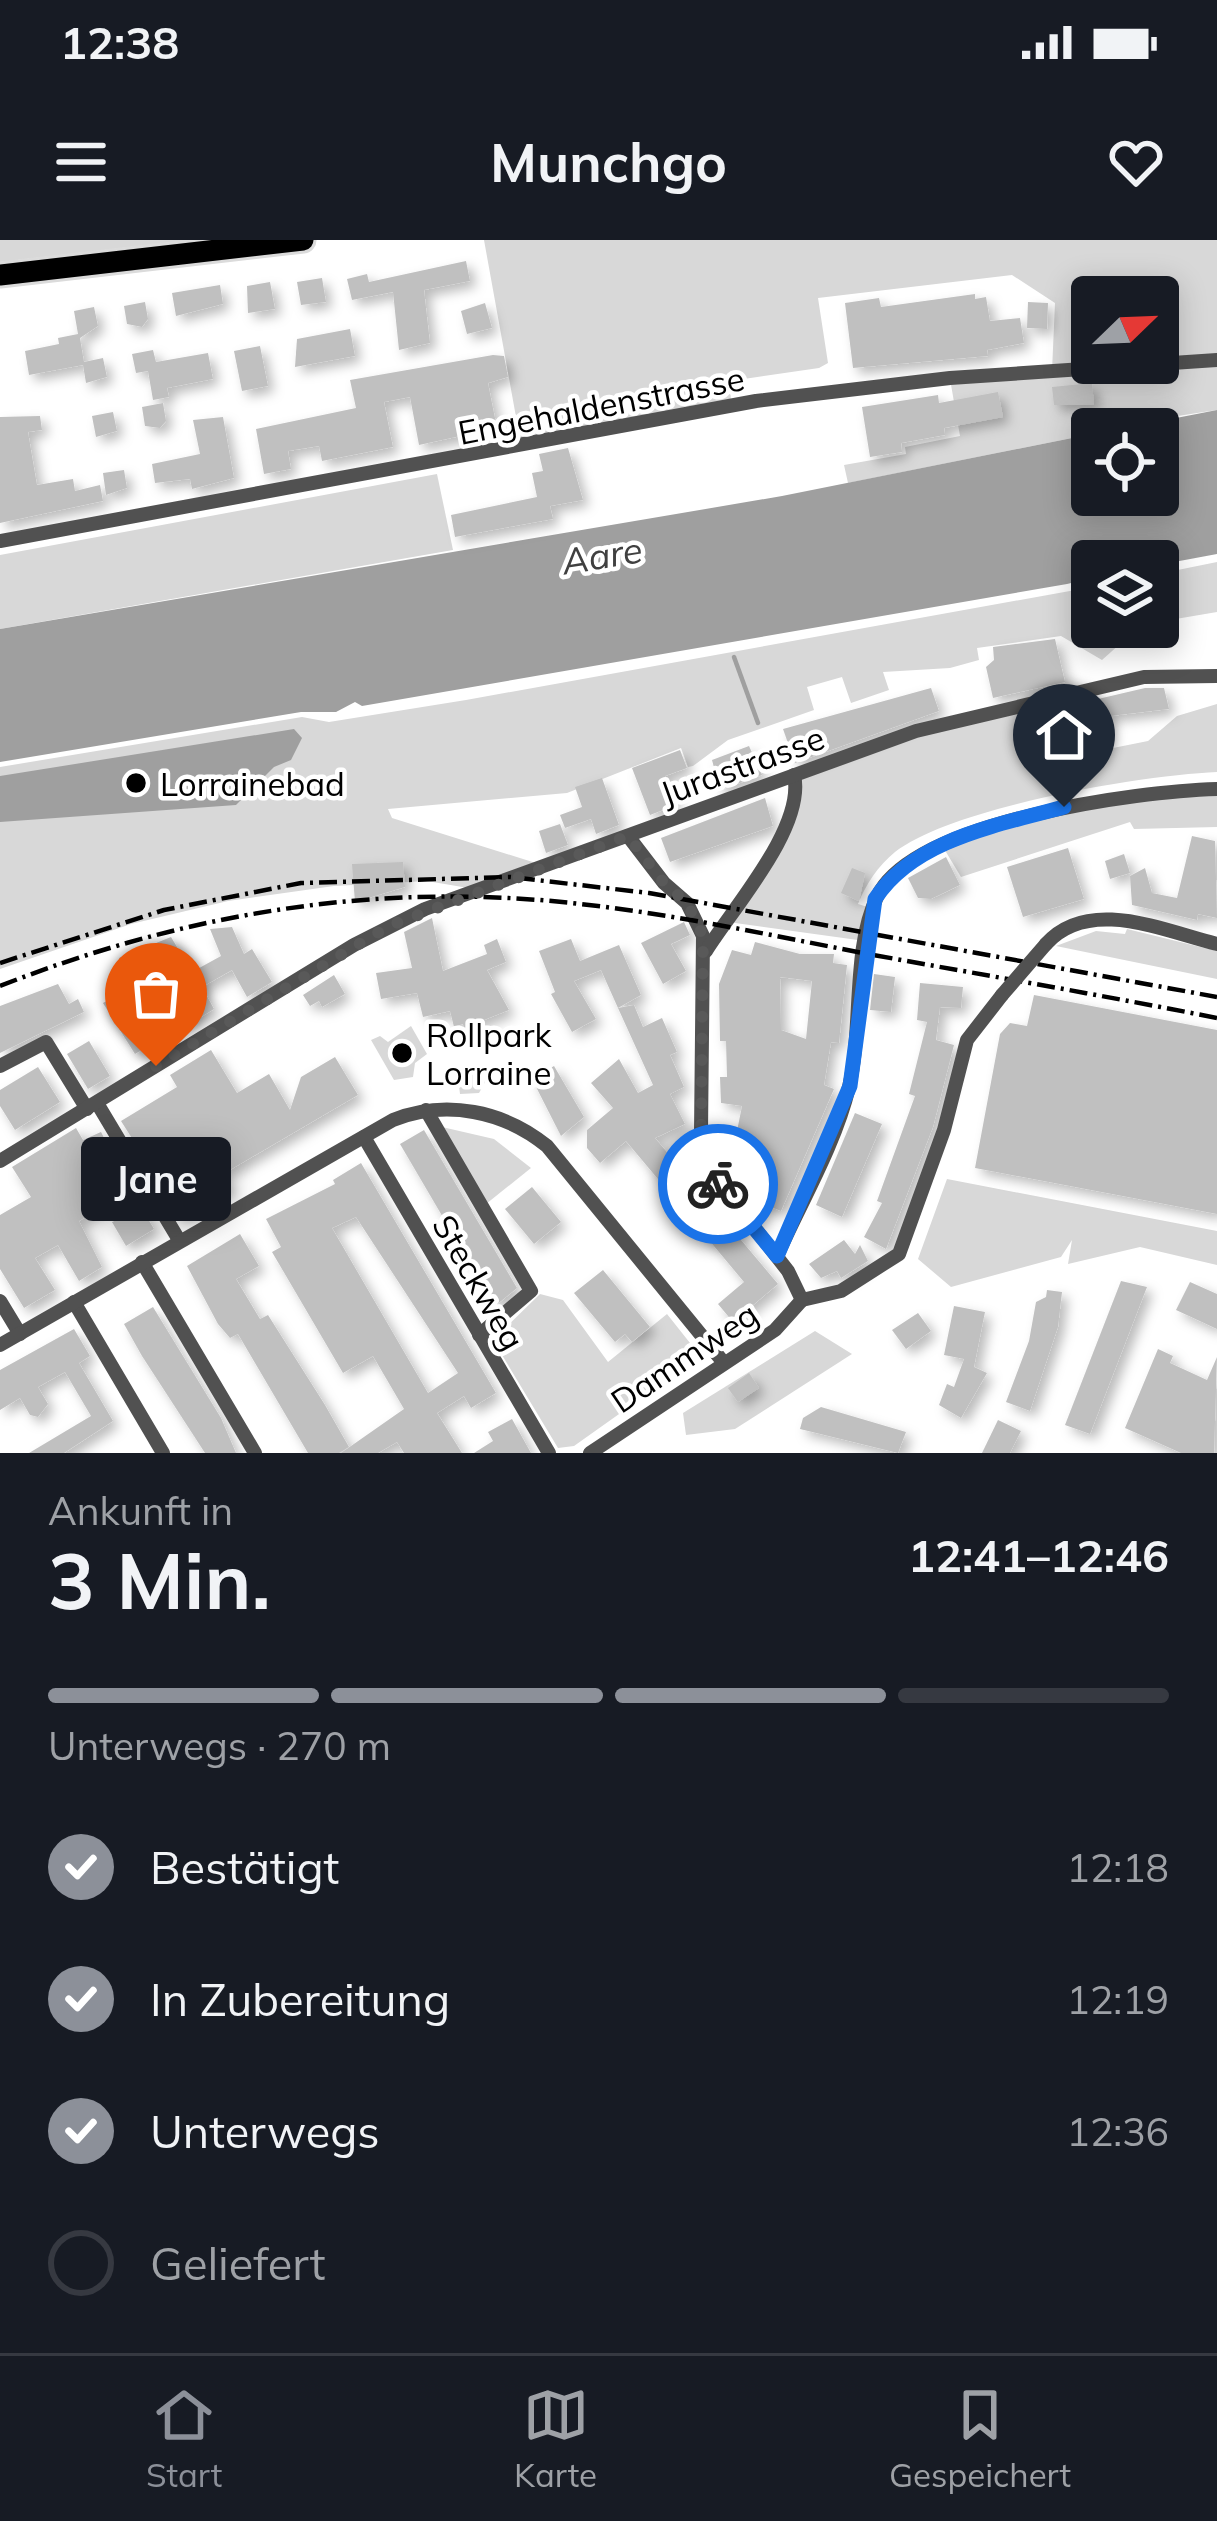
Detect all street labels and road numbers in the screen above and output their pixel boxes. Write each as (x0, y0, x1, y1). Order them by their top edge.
street label: Engehaldenstrasse (454, 357, 748, 453)
street label: Jurastrasse (654, 716, 830, 814)
street label: Steckweg (424, 1207, 534, 1357)
street label: Dammweg (603, 1293, 765, 1421)

